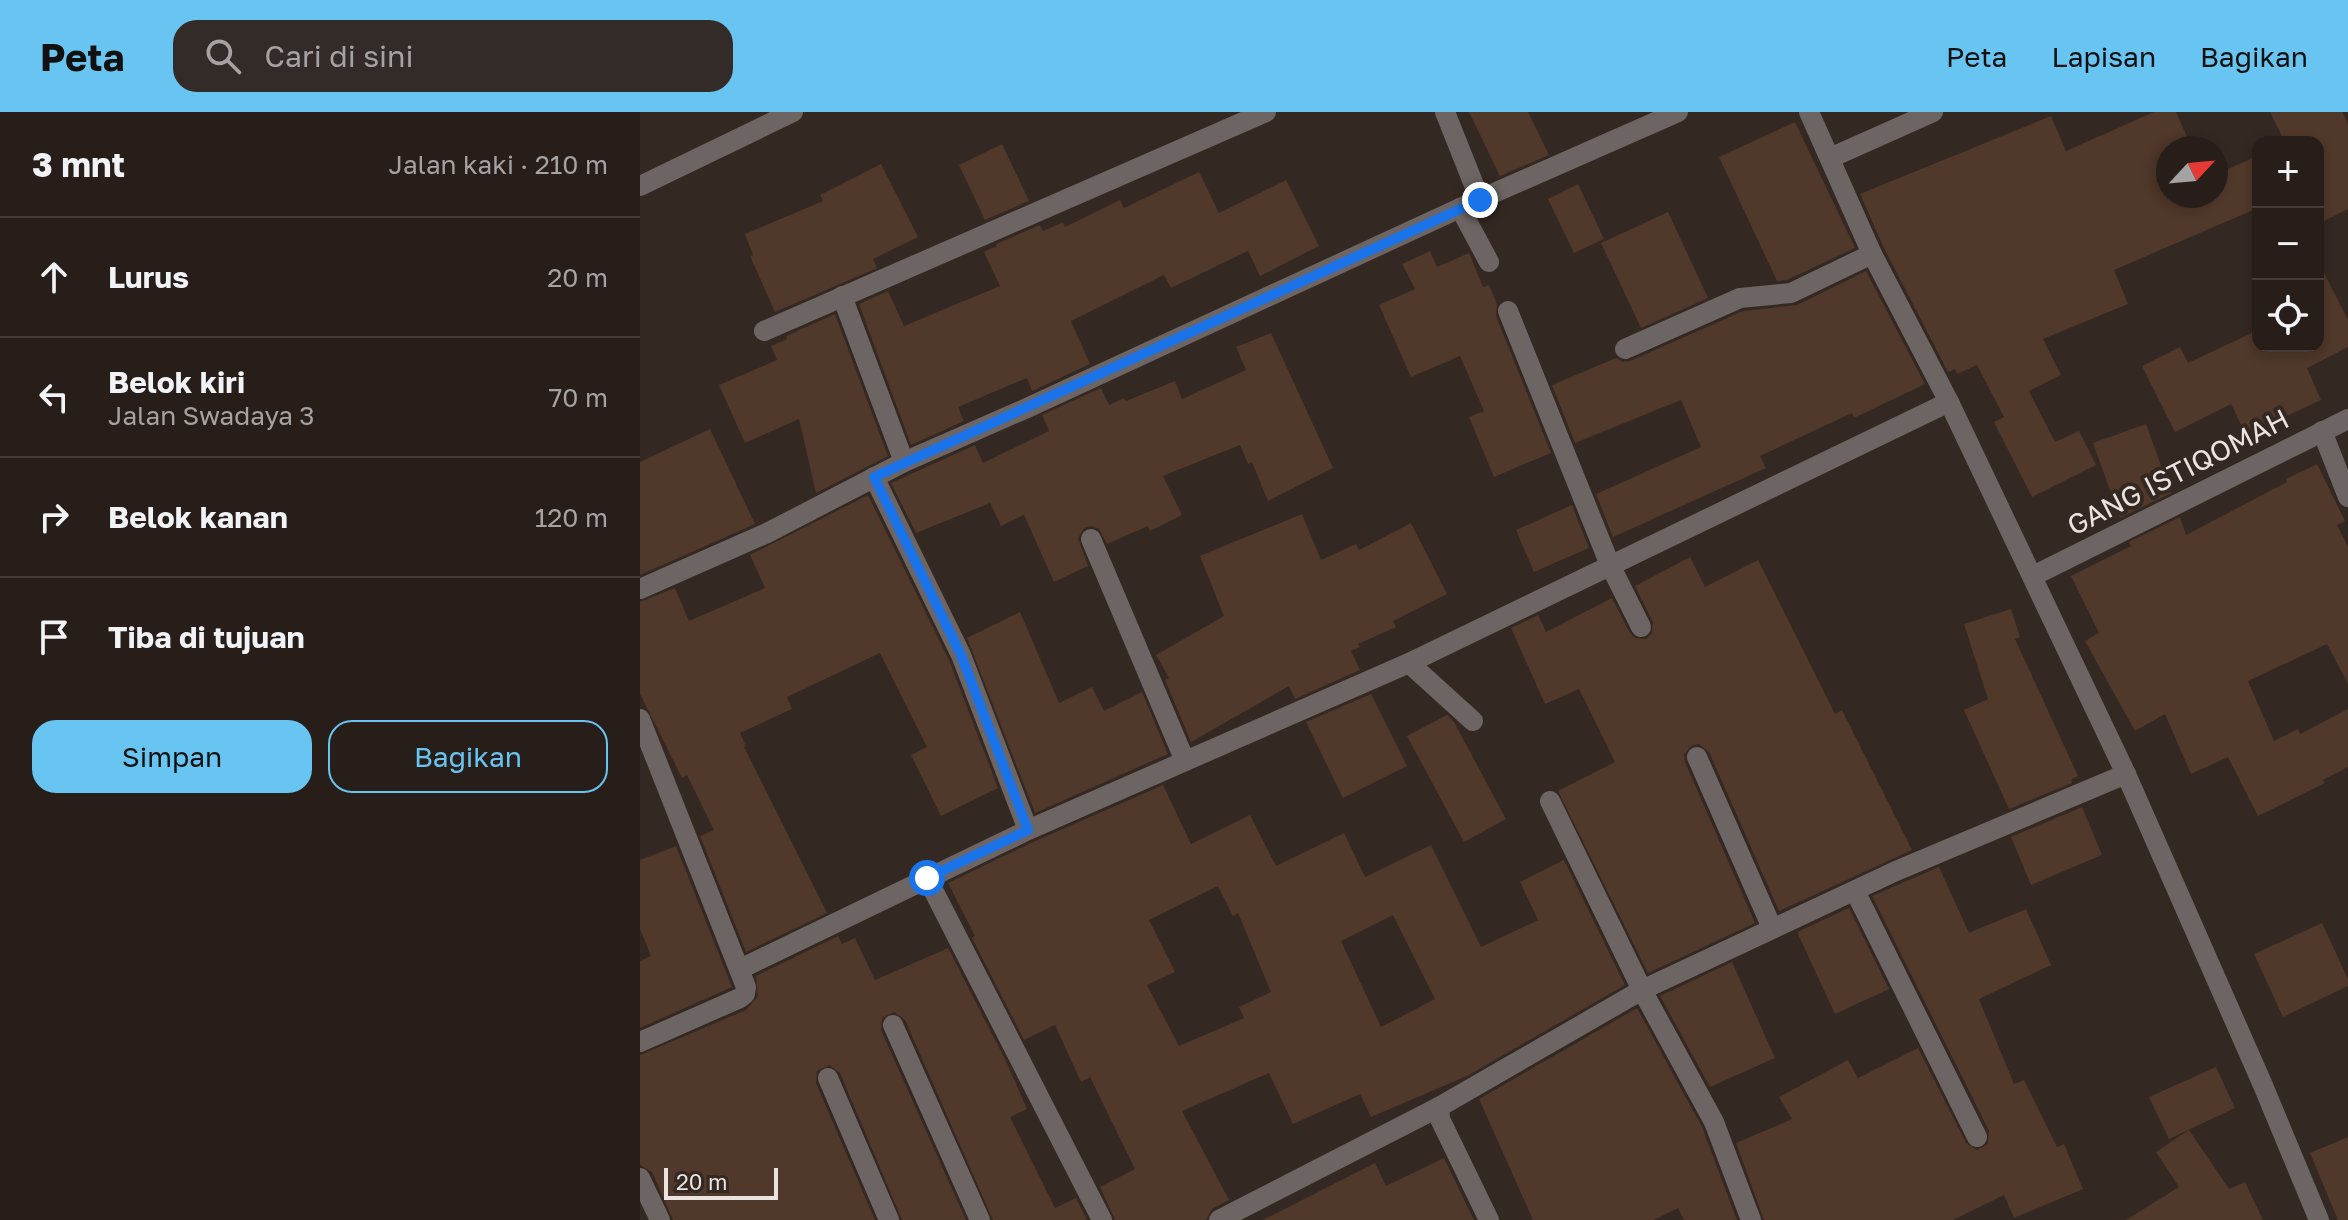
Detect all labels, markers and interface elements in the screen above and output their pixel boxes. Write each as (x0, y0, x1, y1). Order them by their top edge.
search box (173, 20, 733, 92)
text: Peta (40, 34, 125, 79)
icon: search (201, 34, 245, 78)
text: Cari di sini (265, 38, 414, 74)
text: Peta (1946, 40, 2007, 73)
text: Lapisan (2051, 40, 2156, 73)
text: Bagikan (2200, 40, 2308, 73)
north arrow (2156, 136, 2228, 208)
map controls (2252, 136, 2324, 352)
button: + (2252, 136, 2324, 208)
text: 3 mnt (32, 144, 125, 184)
text: Jalan kaki · 210 m (388, 149, 608, 180)
route end (1462, 182, 1498, 218)
button: − (2252, 208, 2324, 280)
icon: ahead (32, 255, 76, 299)
text: Lurus (108, 259, 189, 295)
text: 20 m (547, 262, 608, 293)
button: locate (2252, 280, 2324, 352)
text: Belok kiri (108, 364, 245, 400)
icon: left (32, 375, 76, 419)
text: 70 m (549, 382, 608, 413)
text: Jalan Swadaya 3 (108, 400, 315, 431)
street label: GANG ISTIQOMAH (2062, 401, 2294, 542)
icon: right (32, 495, 76, 539)
text: Belok kanan (108, 499, 288, 535)
text: 120 m (535, 502, 608, 533)
icon: arrive (32, 615, 76, 659)
text: Tiba di tujuan (108, 619, 305, 655)
button: Simpan (32, 720, 312, 793)
button: Bagikan (328, 720, 608, 793)
route start (909, 860, 945, 896)
scale bar (664, 1164, 778, 1200)
text: 20 m (676, 1168, 727, 1195)

